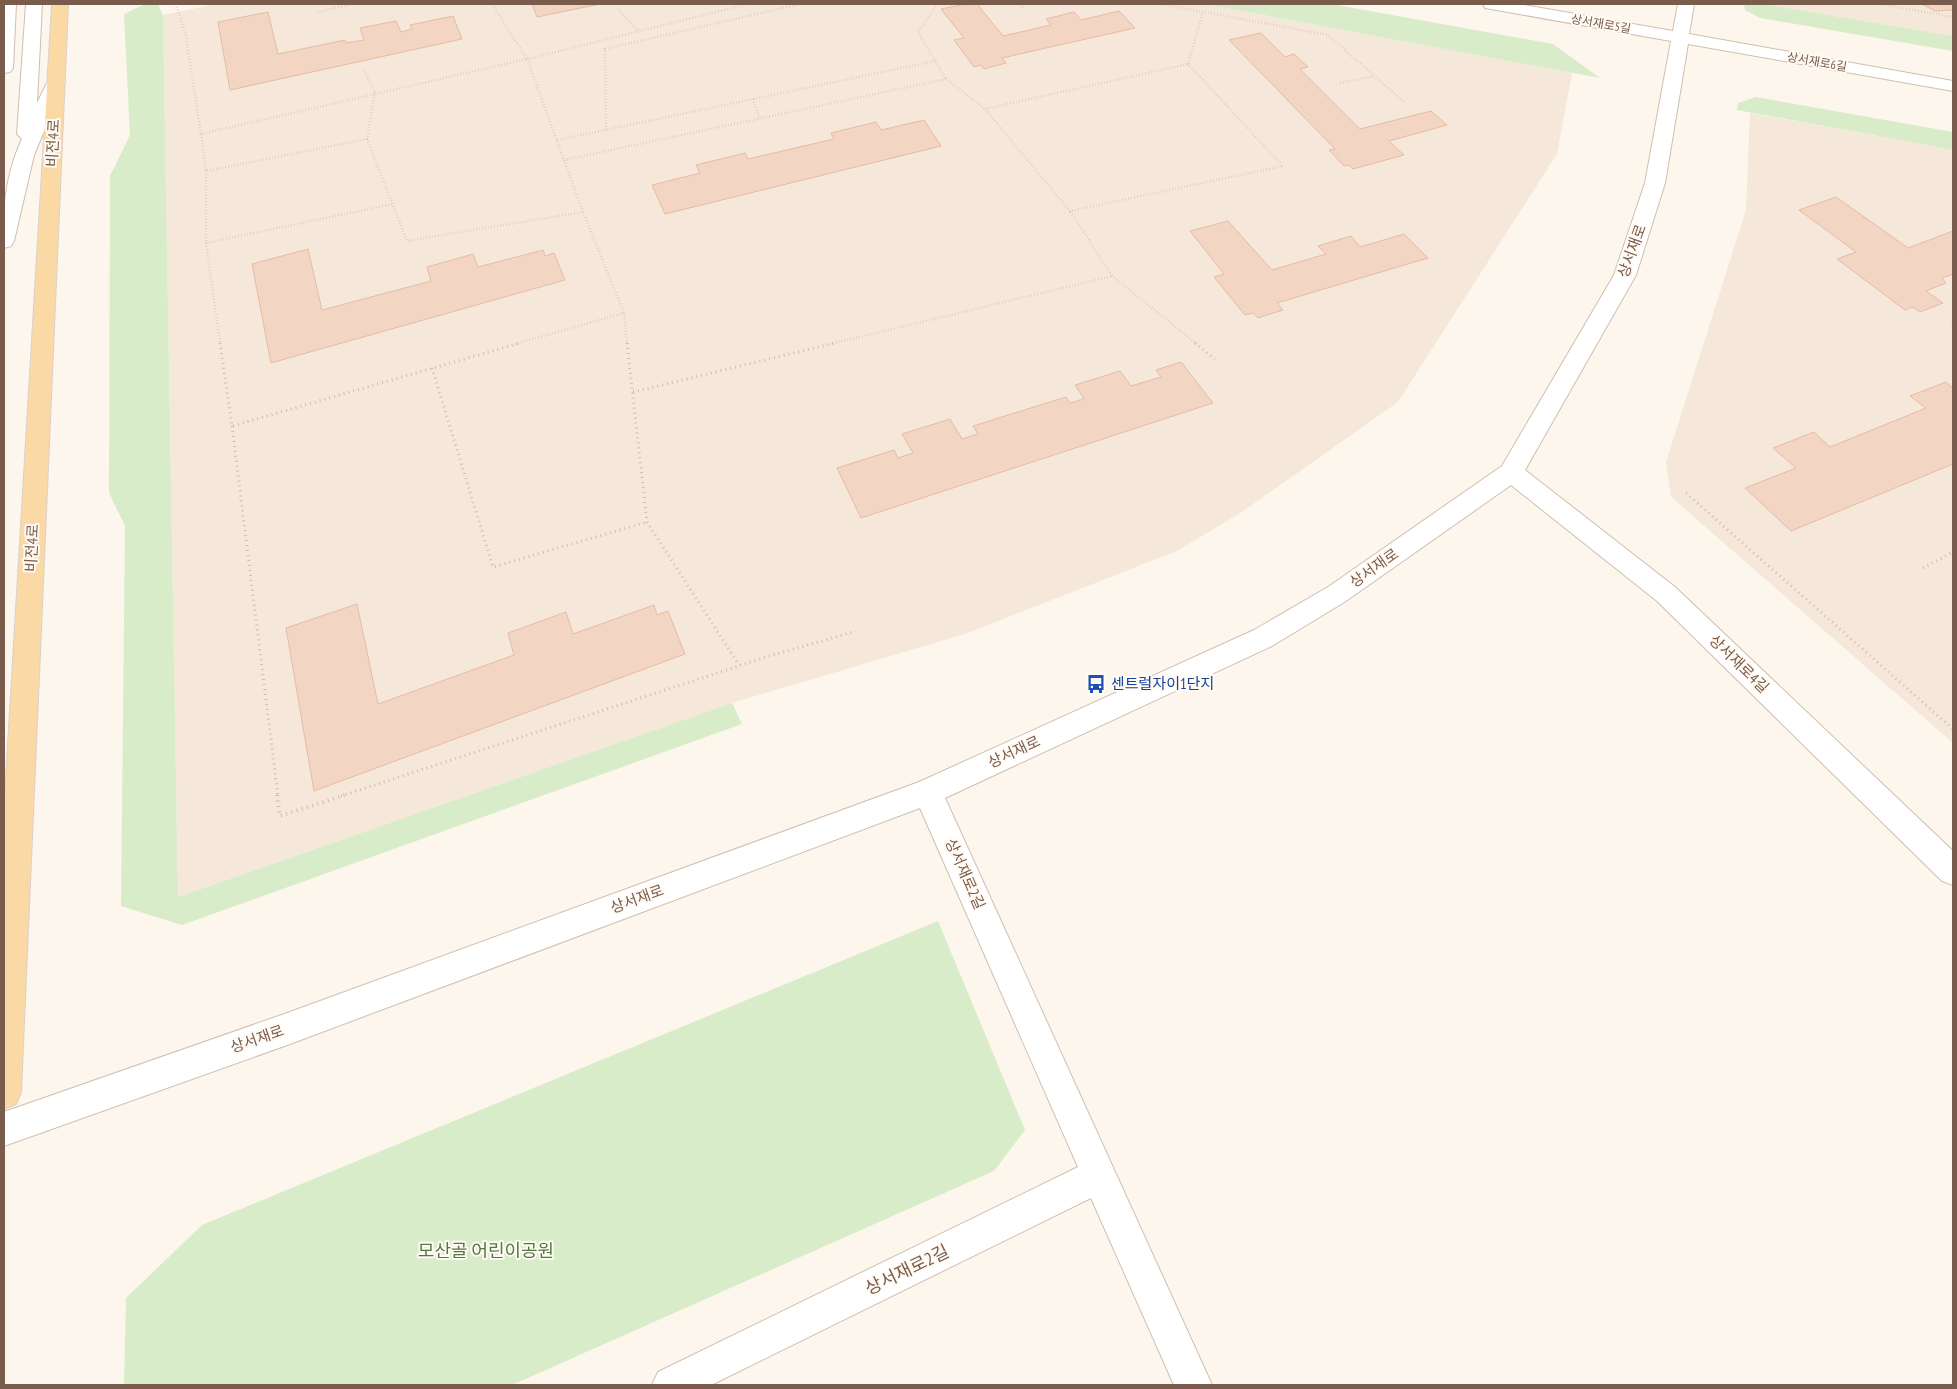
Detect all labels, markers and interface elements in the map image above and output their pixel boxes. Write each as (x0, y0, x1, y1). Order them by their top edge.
street label: 상서재로5길 (1570, 11, 1632, 36)
street label: 상서재로6길 (1786, 49, 1848, 74)
street label: 비전4로 (42, 118, 63, 168)
street label: 상서재로 (1613, 222, 1650, 280)
street label: 비전4로 (21, 523, 42, 573)
street label: 상서재로 (1346, 544, 1402, 591)
street label: 상서재로4길 (1705, 630, 1773, 697)
bus stop icon: 센트럴자이1단지 (1085, 673, 1107, 695)
place label: 센트럴자이1단지 (1111, 674, 1214, 693)
street label: 상서재로 (985, 731, 1043, 772)
street label: 상서재로2길 (941, 835, 990, 912)
street label: 상서재로 (608, 880, 666, 917)
street label: 상서재로 (228, 1021, 286, 1056)
park label: 모산골 어린이공원 (418, 1239, 554, 1262)
street label: 상서재로2길 (861, 1239, 953, 1300)

